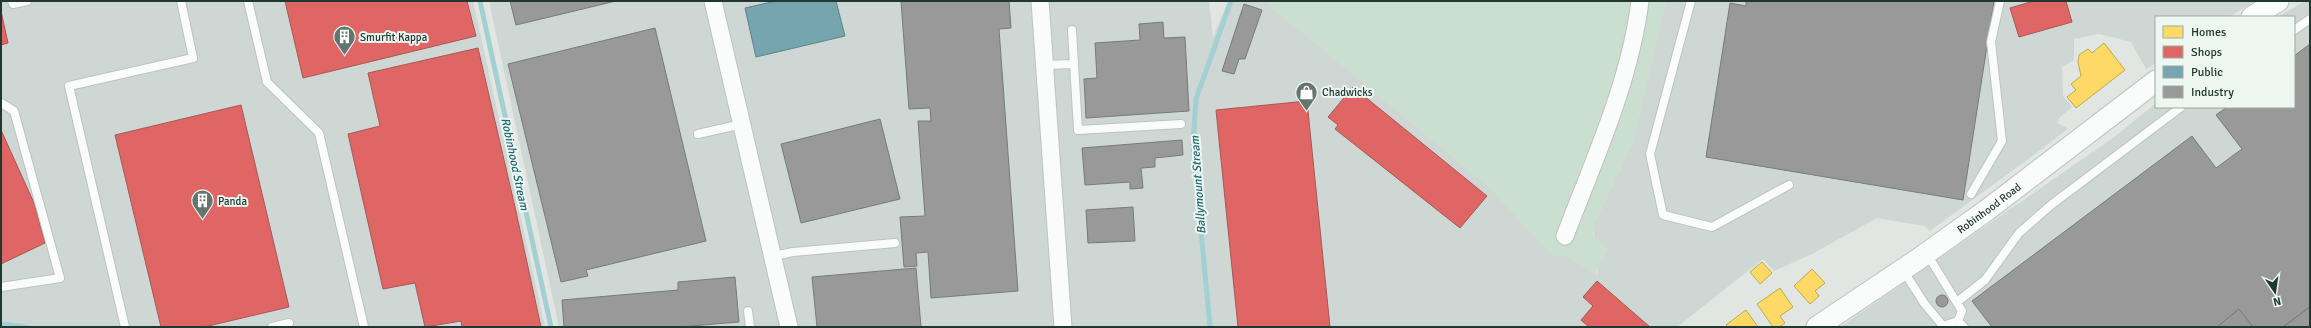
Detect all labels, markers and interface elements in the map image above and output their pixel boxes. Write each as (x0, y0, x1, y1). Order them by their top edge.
legend (2155, 16, 2295, 108)
building icon: Smurfit Kappa (331, 24, 357, 57)
text: Homes (2191, 25, 2226, 40)
place label: Smurfit Kappa (360, 31, 428, 44)
text: Shops (2191, 45, 2222, 60)
text: Public (2191, 65, 2223, 80)
shop icon: Chadwicks (1293, 79, 1319, 112)
text: Industry (2191, 85, 2234, 100)
place label: Chadwicks (1322, 86, 1373, 99)
water label: Robinhood Stream (497, 117, 532, 212)
water label: Ballymount Stream (1188, 135, 1209, 234)
street label: Robinhood Road (1955, 180, 2024, 236)
building icon: Panda (189, 188, 215, 221)
place label: Panda (218, 195, 247, 208)
north arrow (2255, 272, 2295, 312)
text: N (2272, 294, 2282, 308)

